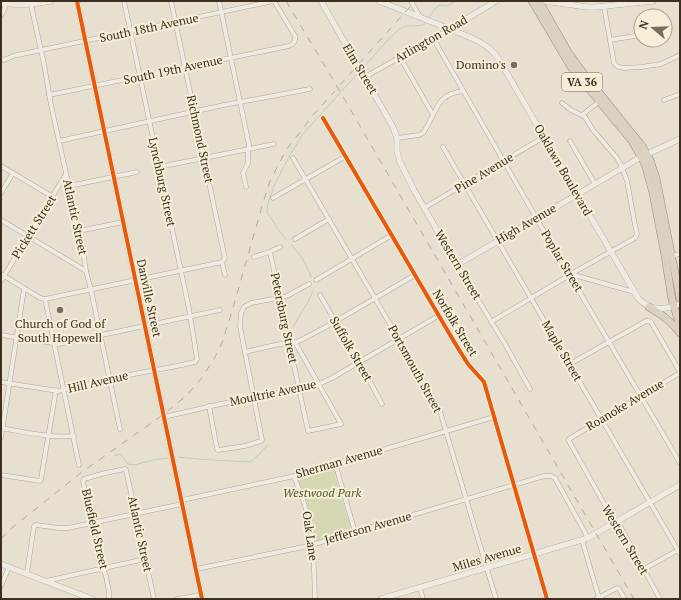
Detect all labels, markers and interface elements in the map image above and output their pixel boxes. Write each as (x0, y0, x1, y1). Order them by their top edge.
north arrow (633, 8, 673, 48)
street label: South 18th Avenue (98, 10, 200, 45)
street label: Arlington Road (392, 12, 470, 65)
text: N (636, 18, 652, 31)
street label: Elm Street (340, 41, 382, 97)
street label: South 19th Avenue (122, 52, 224, 87)
place label: Domino's (456, 57, 506, 72)
marker: Domino's (509, 60, 519, 70)
road number: VA 36 (562, 73, 602, 91)
street label: Richmond Street (184, 94, 217, 185)
street label: Oaklawn Boulevard (531, 121, 596, 219)
street label: Lynchburg Street (146, 136, 179, 229)
street label: Pine Avenue (452, 149, 516, 196)
street label: Atlantic Street (60, 177, 91, 257)
street label: Pickett Street (8, 192, 59, 261)
street label: High Avenue (493, 200, 559, 247)
street label: Western Street (432, 227, 485, 303)
street label: Poplar Street (538, 227, 587, 295)
street label: Danville Street (134, 257, 165, 339)
street label: Petersburg Street (268, 271, 302, 365)
street label: Norfolk Street (430, 287, 482, 359)
marker: Church of God of South Hopewell (55, 305, 65, 315)
street label: Suffolk Street (327, 314, 376, 384)
place label: Church of God of South Hopewell (15, 316, 106, 345)
street label: Maple Street (539, 318, 586, 384)
street label: Portsmouth Street (385, 322, 446, 416)
street label: Hill Avenue (66, 367, 130, 396)
street label: Roanoke Avenue (583, 375, 666, 434)
street label: Moultrie Avenue (228, 376, 318, 409)
street label: Sherman Avenue (294, 442, 384, 481)
park label: Westwood Park (283, 485, 362, 500)
street label: Bluefield Street (79, 487, 112, 571)
street label: Atlantic Street (125, 494, 156, 574)
street label: Western Street (599, 502, 652, 578)
street label: Jefferson Avenue (323, 508, 413, 547)
street label: Oak Lane (300, 510, 321, 562)
street label: Miles Avenue (451, 541, 523, 574)

